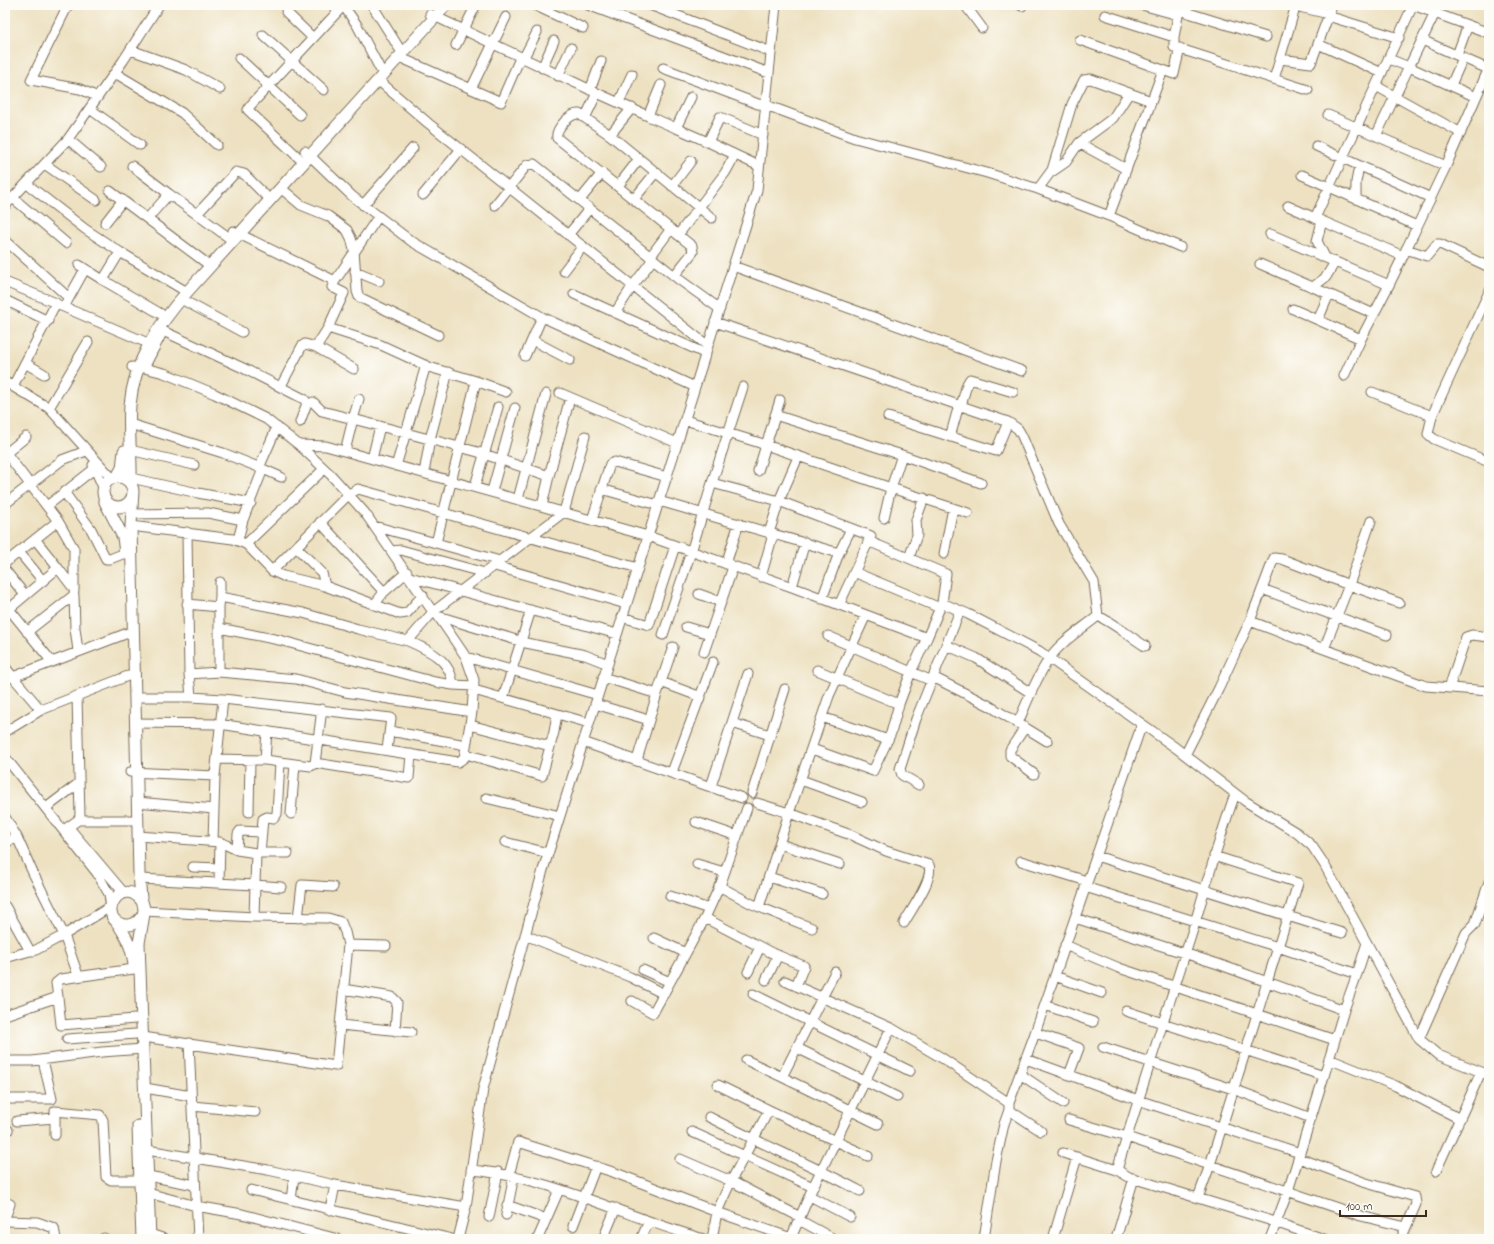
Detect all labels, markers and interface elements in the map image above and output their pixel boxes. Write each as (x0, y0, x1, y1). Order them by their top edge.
scale bar (1340, 1192, 1426, 1218)
text: 100 m (1346, 1198, 1373, 1216)

